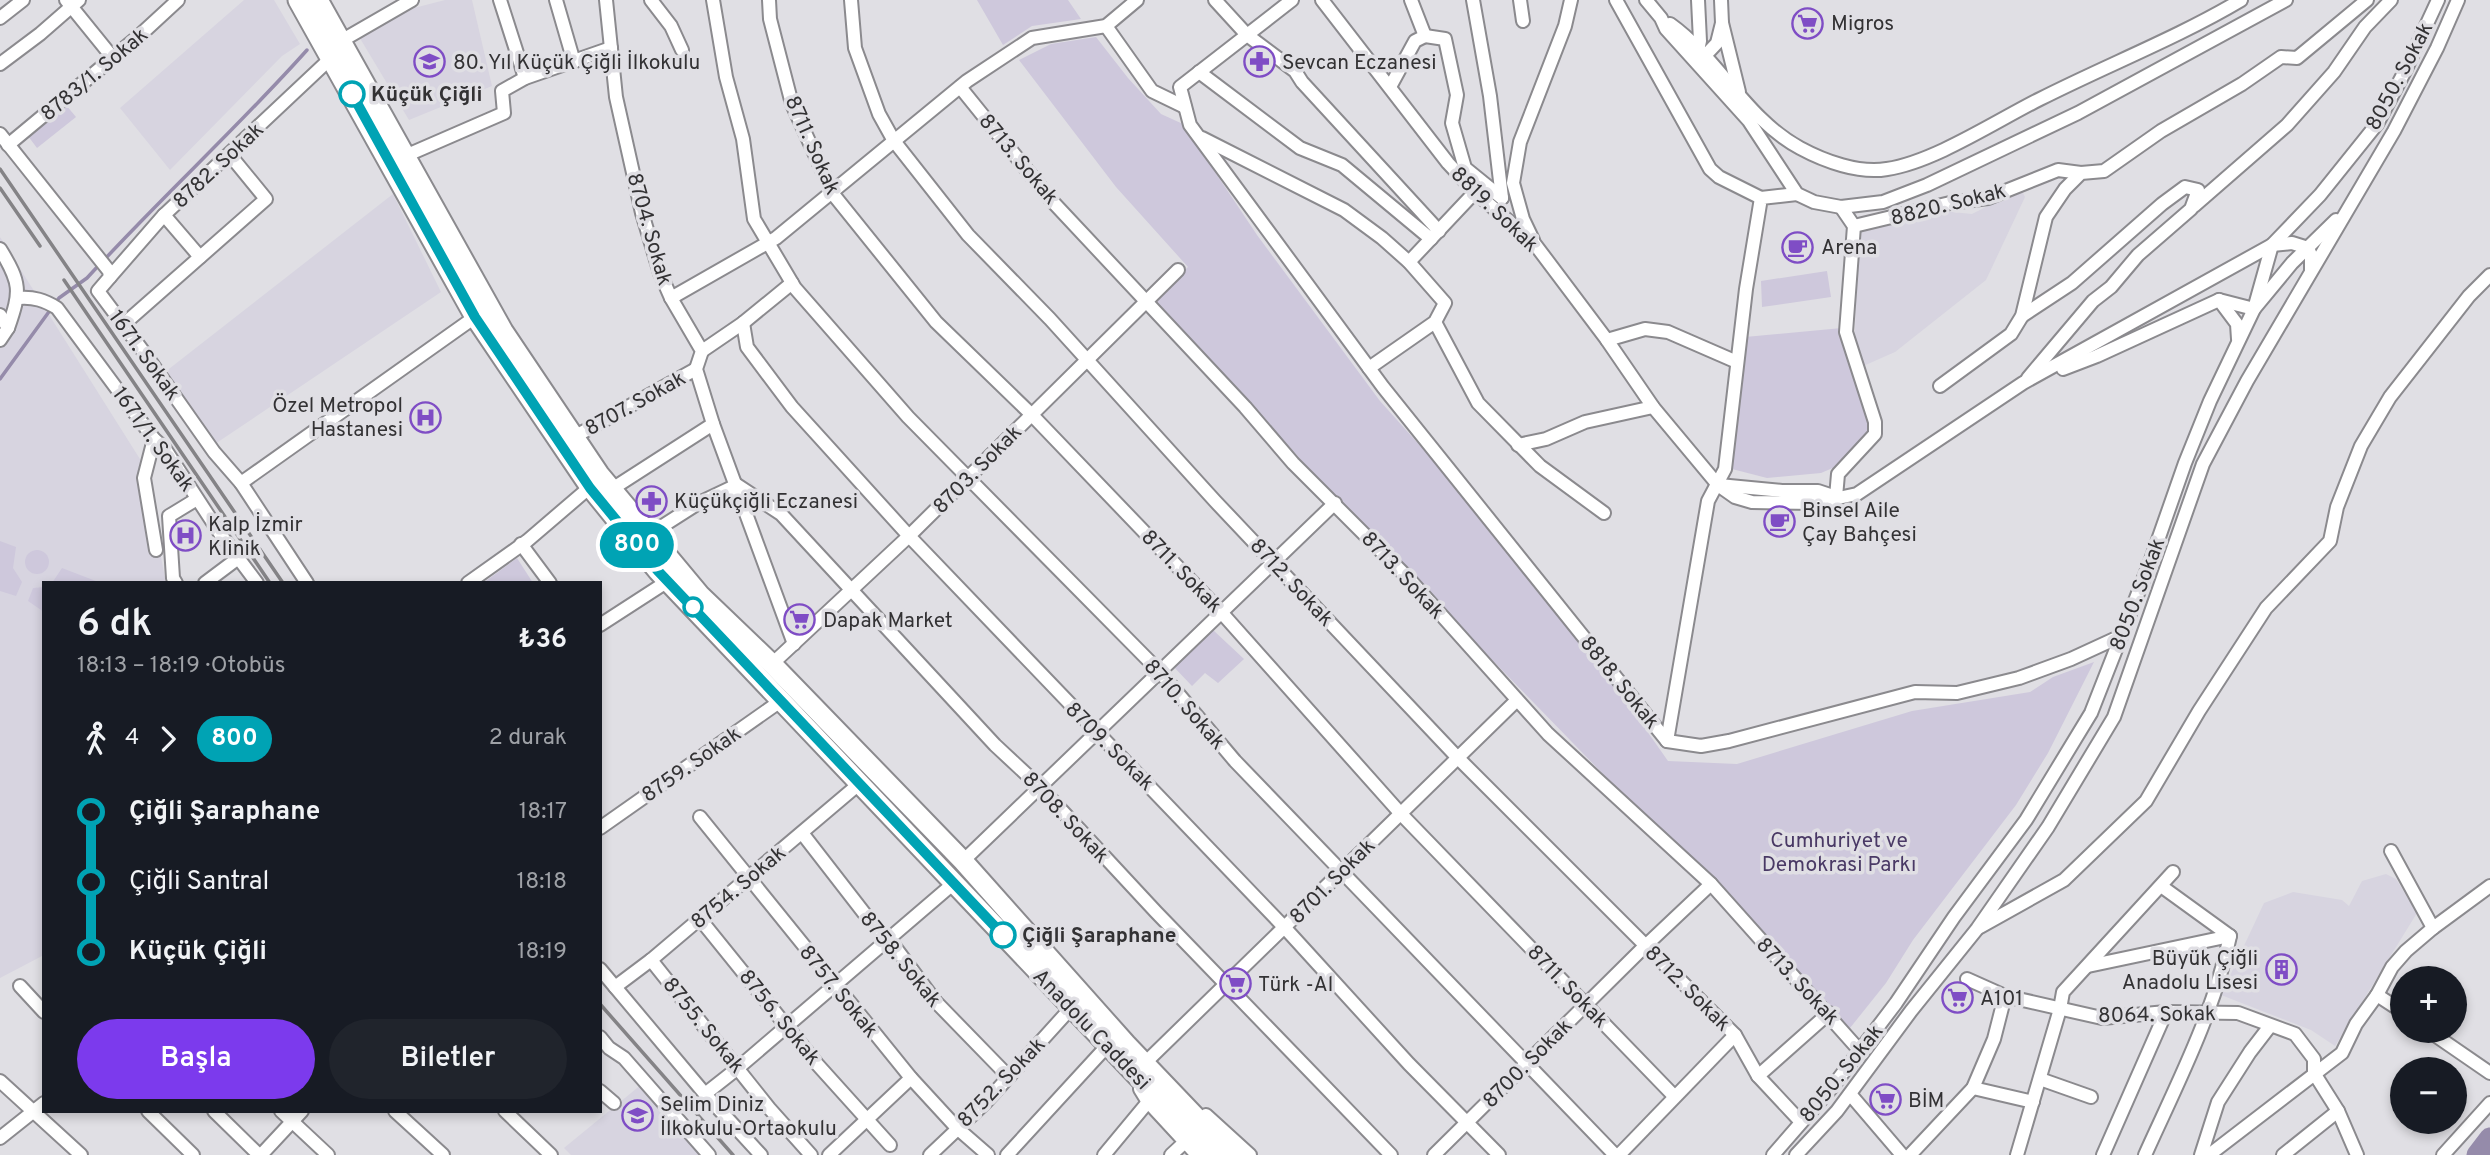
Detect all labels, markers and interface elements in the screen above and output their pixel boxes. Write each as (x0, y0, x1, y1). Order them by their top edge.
supermarket icon: Migros (1791, 6, 1825, 40)
place label: Migros (1831, 11, 1894, 38)
street label: 8050. Sokak (2360, 18, 2440, 136)
street label: 8783/1. Sokak (36, 22, 154, 128)
school or university icon: 80. Yıl Küçük Çiğli İlkokulu (413, 45, 447, 79)
pharmacy icon: Sevcan Eczanesi (1242, 45, 1276, 79)
place label: 80. Yıl Küçük Çiğli İlkokulu (453, 50, 700, 77)
place label: Sevcan Eczanesi (1282, 50, 1437, 77)
marker: Küçük Çiğli (339, 81, 365, 107)
place label: Küçük Çiğli (371, 82, 482, 109)
street label: 8711. Sokak (778, 92, 846, 199)
street label: 8713. Sokak (972, 109, 1064, 211)
street label: 8782. Sokak (168, 117, 270, 215)
street label: 8819. Sokak (1444, 161, 1544, 259)
street label: 8704. Sokak (620, 170, 678, 289)
street label: 8820. Sokak (1888, 178, 2009, 233)
cafe icon: Arena (1781, 230, 1815, 264)
place label: Arena (1821, 235, 1877, 262)
street label: 1671. Sokak (102, 305, 186, 406)
street label: 8707. Sokak (581, 366, 691, 443)
street label: 1671/1. Sokak (106, 382, 200, 498)
place label: Özel Metropol Hastanesi (272, 393, 403, 444)
hospital icon: Özel Metropol Hastanesi (409, 400, 443, 434)
street label: 8703. Sokak (928, 420, 1028, 520)
pharmacy icon: Küçükçiğli Eczanesi (634, 484, 668, 518)
place label: Küçükçiğli Eczanesi (674, 489, 858, 516)
place label: Binsel Aile Çay Bahçesi (1802, 498, 1917, 549)
cafe icon: Binsel Aile Çay Bahçesi (1762, 505, 1796, 539)
place label: Kalp İzmir Klinik (208, 512, 303, 563)
hospital icon: Kalp İzmir Klinik (168, 519, 202, 553)
line badge: 800 (597, 522, 677, 568)
street label: 8711. Sokak (1134, 525, 1227, 620)
street label: 8713. Sokak (1354, 526, 1450, 626)
text: 800 (614, 530, 660, 560)
street label: 8712. Sokak (1243, 533, 1339, 633)
street label: 8050. Sokak (2104, 534, 2172, 655)
unlabelled marker (683, 597, 703, 617)
text: 6 dk (77, 601, 152, 650)
supermarket icon: Dapak Market (783, 603, 817, 637)
place label: Dapak Market (823, 608, 953, 635)
text: ₺36 (518, 624, 567, 657)
street label: 8818. Sokak (1573, 631, 1665, 735)
text: 18:13 – 18:19 · Otobüs (77, 652, 285, 681)
street label: 8710. Sokak (1137, 654, 1231, 756)
street label: 8709. Sokak (1059, 697, 1159, 797)
icon: walk (77, 720, 115, 758)
icon: forward (149, 720, 187, 758)
street label: 8759. Sokak (637, 721, 747, 809)
text: 4 (125, 724, 139, 753)
text: 800 (211, 724, 258, 754)
text: 2 durak (489, 724, 567, 753)
street label: 8708. Sokak (1016, 767, 1114, 869)
text: Çiğli Şaraphane (129, 796, 320, 829)
text: 18:17 (519, 798, 567, 827)
park label: Cumhuriyet ve Demokrasi Parkı (1762, 828, 1916, 879)
street label: 8701. Sokak (1284, 833, 1382, 931)
street label: 8754. Sokak (686, 840, 792, 936)
text: Çiğli Santral (129, 866, 269, 899)
text: 18:18 (517, 868, 567, 897)
street label: 8758. Sokak (853, 906, 947, 1013)
marker: Çiğli Şaraphane (990, 922, 1016, 948)
place label: Çiğli Şaraphane (1022, 923, 1176, 950)
street label: 8713. Sokak (1749, 932, 1845, 1032)
text: Küçük Çiğli (129, 936, 267, 969)
text: 18:19 (517, 938, 567, 967)
street label: 8757. Sokak (792, 940, 883, 1044)
street label: 8711. Sokak (1520, 940, 1613, 1035)
street label: 8712. Sokak (1638, 940, 1736, 1038)
place label: Büyük Çiğli Anadolu Lisesi (2122, 946, 2258, 997)
building icon: Büyük Çiğli Anadolu Lisesi (2264, 953, 2298, 987)
street label: Anadolu Caddesi (1026, 964, 1156, 1096)
street label: 8756. Sokak (732, 965, 826, 1071)
map controls (2390, 966, 2467, 1134)
button: + (2390, 966, 2467, 1043)
supermarket icon: Türk -Al (1218, 967, 1252, 1001)
street label: 8755. Sokak (656, 972, 750, 1080)
place label: Türk -Al (1258, 972, 1333, 999)
supermarket icon: A101 (1940, 981, 1974, 1015)
place label: A101 (1980, 986, 2023, 1013)
street label: 8064. Sokak (2098, 1001, 2216, 1030)
street label: 8700. Sokak (1477, 1013, 1579, 1115)
button: Başla (77, 1019, 315, 1099)
button: Biletler (329, 1019, 567, 1099)
street label: 8050. Sokak (1794, 1019, 1890, 1129)
street label: 8752. Sokak (952, 1032, 1052, 1134)
button: − (2390, 1057, 2467, 1134)
supermarket icon: BİM (1868, 1083, 1902, 1117)
place label: BİM (1908, 1088, 1944, 1115)
place label: Selim Diniz İlkokulu-Ortaokulu (660, 1092, 837, 1143)
school or university icon: Selim Diniz İlkokulu-Ortaokulu (620, 1099, 654, 1133)

